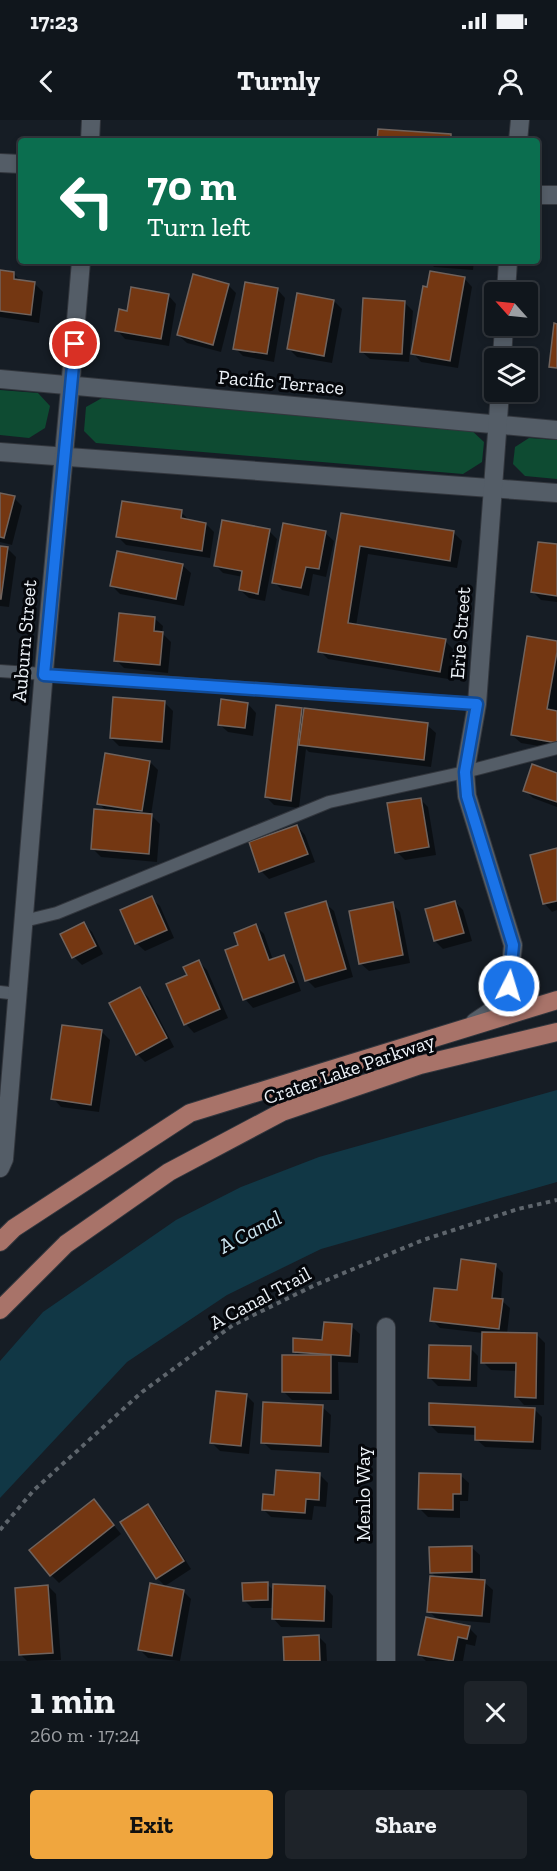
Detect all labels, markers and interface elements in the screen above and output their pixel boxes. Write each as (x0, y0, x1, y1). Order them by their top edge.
text: 17:23 (30, 8, 78, 35)
icon: back (30, 65, 63, 98)
text: Turnly (237, 65, 320, 97)
icon: person (494, 65, 527, 98)
text: 70 m (147, 160, 237, 211)
icon: left (48, 162, 126, 240)
text: Turn left (147, 211, 250, 243)
north arrow (484, 282, 538, 336)
map controls (484, 282, 538, 402)
pin (49, 318, 100, 369)
icon: arrive (58, 327, 91, 360)
button: layers (484, 348, 538, 402)
street label: Pacific Terrace (217, 365, 345, 399)
street label: Auburn Street (7, 578, 41, 703)
street label: Erie Street (445, 586, 475, 680)
position arrow (477, 954, 541, 1018)
street label: Crater Lake Parkway (260, 1028, 438, 1110)
water label: A Canal (213, 1205, 285, 1259)
street label: A Canal Trail (205, 1261, 315, 1335)
street label: Menlo Way (351, 1446, 375, 1541)
text: 1 min (30, 1679, 115, 1722)
button: close (464, 1681, 527, 1744)
text: 260 m · 17:24 (30, 1723, 140, 1747)
button: Exit (30, 1790, 273, 1859)
button: Share (285, 1790, 527, 1859)

